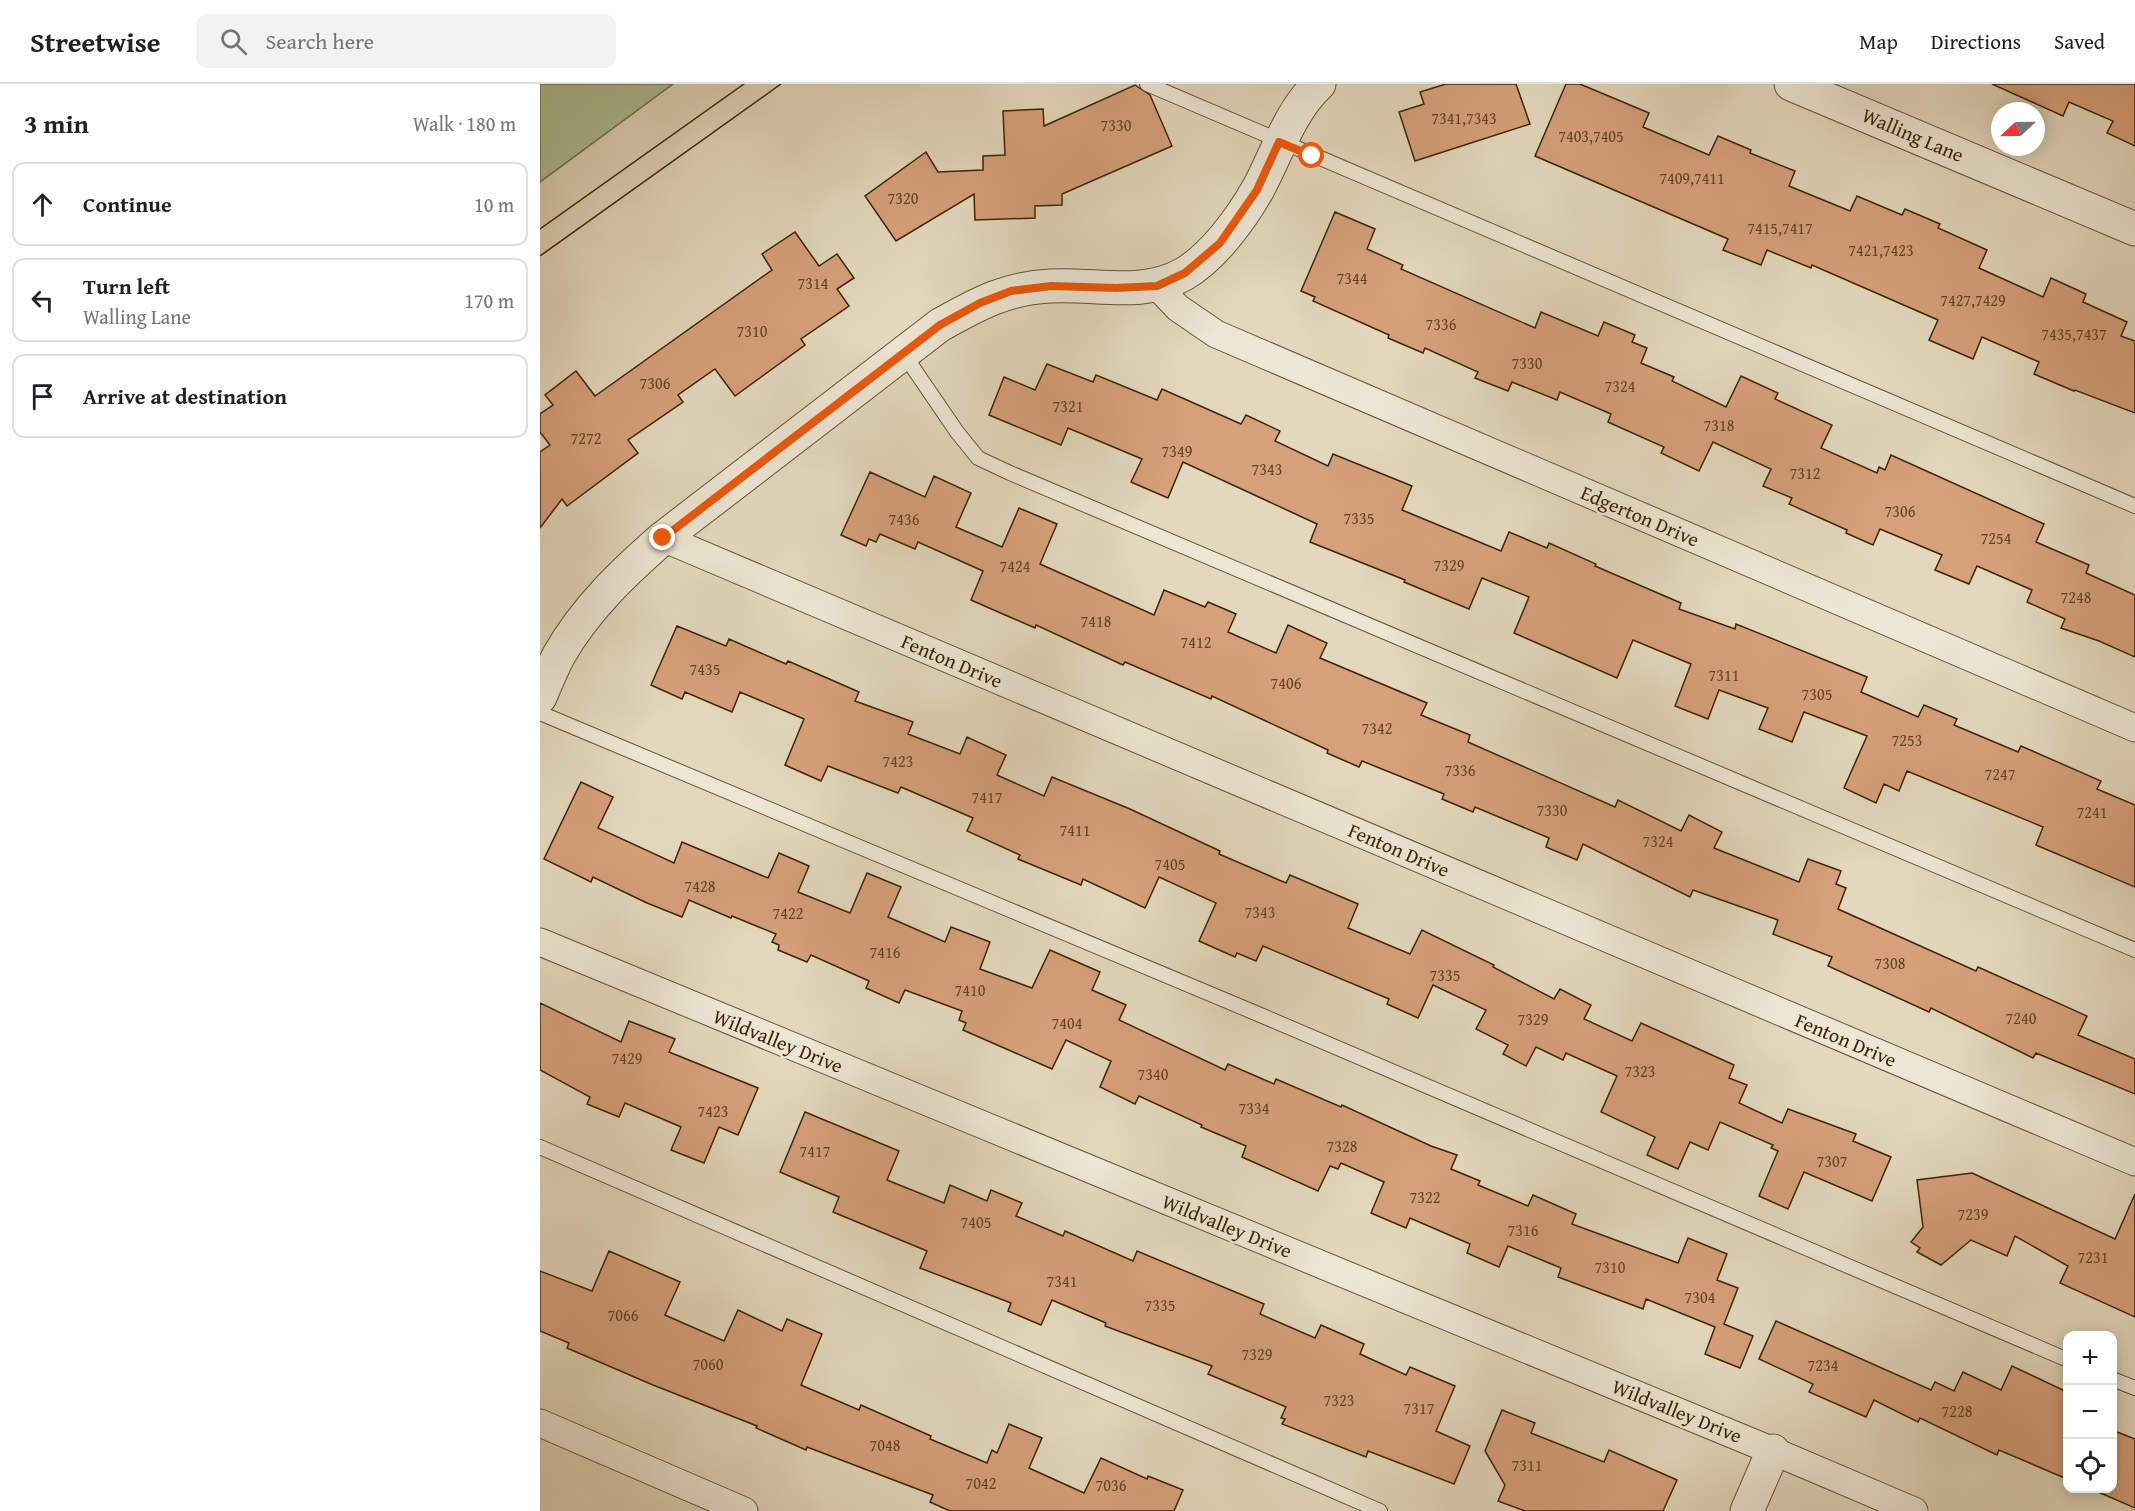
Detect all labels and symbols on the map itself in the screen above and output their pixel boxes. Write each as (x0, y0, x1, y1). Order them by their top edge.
street label: Walling Lane (1858, 100, 1969, 169)
north arrow (1991, 102, 2045, 156)
house number: 7341,7343 (1431, 106, 1497, 130)
house number: 7330 (1101, 113, 1132, 137)
house number: 7403,7405 (1558, 124, 1624, 148)
route start (1298, 142, 1324, 168)
house number: 7409,7411 (1659, 166, 1725, 190)
house number: 7320 (888, 186, 919, 210)
house number: 7415,7417 (1747, 216, 1813, 240)
house number: 7421,7423 (1848, 238, 1914, 262)
house number: 7344 (1337, 266, 1368, 290)
house number: 7314 (798, 271, 829, 295)
house number: 7427,7429 (1940, 288, 2006, 312)
house number: 7336 (1426, 312, 1457, 336)
house number: 7310 (737, 319, 768, 343)
house number: 7435,7437 (2041, 322, 2107, 346)
house number: 7330 (1512, 351, 1543, 375)
house number: 7306 (640, 371, 671, 395)
house number: 7324 (1605, 374, 1636, 398)
house number: 7321 (1053, 394, 1083, 418)
house number: 7318 (1704, 413, 1735, 437)
house number: 7272 (571, 426, 601, 450)
house number: 7349 (1162, 439, 1193, 463)
house number: 7343 (1252, 457, 1282, 481)
house number: 7312 (1790, 461, 1820, 485)
street label: Edgerton Drive (1576, 478, 1704, 554)
house number: 7306 (1885, 499, 1916, 523)
house number: 7335 (1344, 506, 1374, 530)
house number: 7436 (889, 507, 920, 531)
route end (649, 524, 675, 550)
house number: 7254 (1981, 526, 2012, 550)
house number: 7329 (1434, 553, 1465, 577)
house number: 7424 (1000, 554, 1031, 578)
house number: 7248 (2061, 585, 2092, 609)
house number: 7418 (1081, 609, 1112, 633)
street label: Fenton Drive (897, 626, 1007, 695)
house number: 7412 (1181, 630, 1211, 654)
house number: 7435 (690, 657, 720, 681)
house number: 7311 (1709, 663, 1739, 687)
house number: 7406 (1271, 671, 1302, 695)
house number: 7305 (1802, 682, 1832, 706)
house number: 7342 (1362, 716, 1392, 740)
house number: 7253 (1892, 728, 1922, 752)
house number: 7423 (883, 749, 913, 773)
house number: 7336 (1445, 758, 1476, 782)
house number: 7247 (1985, 762, 2016, 786)
house number: 7417 (972, 785, 1003, 809)
house number: 7330 (1537, 798, 1568, 822)
house number: 7241 (2077, 800, 2107, 824)
street label: Fenton Drive (1344, 815, 1454, 884)
house number: 7411 (1060, 818, 1090, 842)
house number: 7324 (1643, 829, 1674, 853)
house number: 7405 (1155, 852, 1185, 876)
house number: 7428 (685, 874, 716, 898)
house number: 7343 (1245, 900, 1275, 924)
house number: 7422 (773, 901, 803, 925)
house number: 7416 (870, 940, 901, 964)
house number: 7308 (1875, 951, 1906, 975)
house number: 7335 (1430, 963, 1460, 987)
house number: 7410 (955, 978, 986, 1002)
street label: Wildvalley Drive (709, 1001, 847, 1080)
street label: Fenton Drive (1791, 1005, 1901, 1074)
house number: 7240 (2006, 1006, 2037, 1030)
house number: 7329 (1518, 1007, 1549, 1031)
house number: 7404 (1052, 1011, 1083, 1035)
house number: 7429 (612, 1046, 643, 1070)
house number: 7323 (1625, 1059, 1655, 1083)
house number: 7340 (1138, 1062, 1169, 1086)
house number: 7334 (1239, 1096, 1270, 1120)
house number: 7423 (698, 1099, 728, 1123)
house number: 7328 (1327, 1134, 1358, 1158)
house number: 7417 (800, 1139, 831, 1163)
house number: 7307 (1817, 1149, 1848, 1173)
house number: 7322 (1410, 1185, 1440, 1209)
street label: Wildvalley Drive (1158, 1186, 1296, 1265)
house number: 7239 (1958, 1202, 1989, 1226)
house number: 7405 (961, 1210, 991, 1234)
house number: 7316 (1508, 1218, 1539, 1242)
house number: 7231 (2078, 1245, 2108, 1269)
house number: 7310 (1595, 1255, 1626, 1279)
house number: 7341 (1047, 1269, 1077, 1293)
house number: 7304 (1685, 1285, 1716, 1309)
house number: 7335 (1145, 1293, 1175, 1317)
house number: 7066 (608, 1303, 639, 1327)
house number: 7329 (1242, 1342, 1273, 1366)
house number: 7060 (693, 1352, 724, 1376)
house number: 7234 (1808, 1353, 1839, 1377)
street label: Wildvalley Drive (1608, 1371, 1746, 1450)
house number: 7323 (1324, 1388, 1354, 1412)
house number: 7317 (1404, 1396, 1435, 1420)
house number: 7228 (1942, 1399, 1973, 1423)
house number: 7048 (870, 1433, 901, 1457)
house number: 7311 (1512, 1453, 1542, 1477)
house number: 7042 (966, 1471, 996, 1495)
house number: 7036 (1096, 1473, 1127, 1497)

